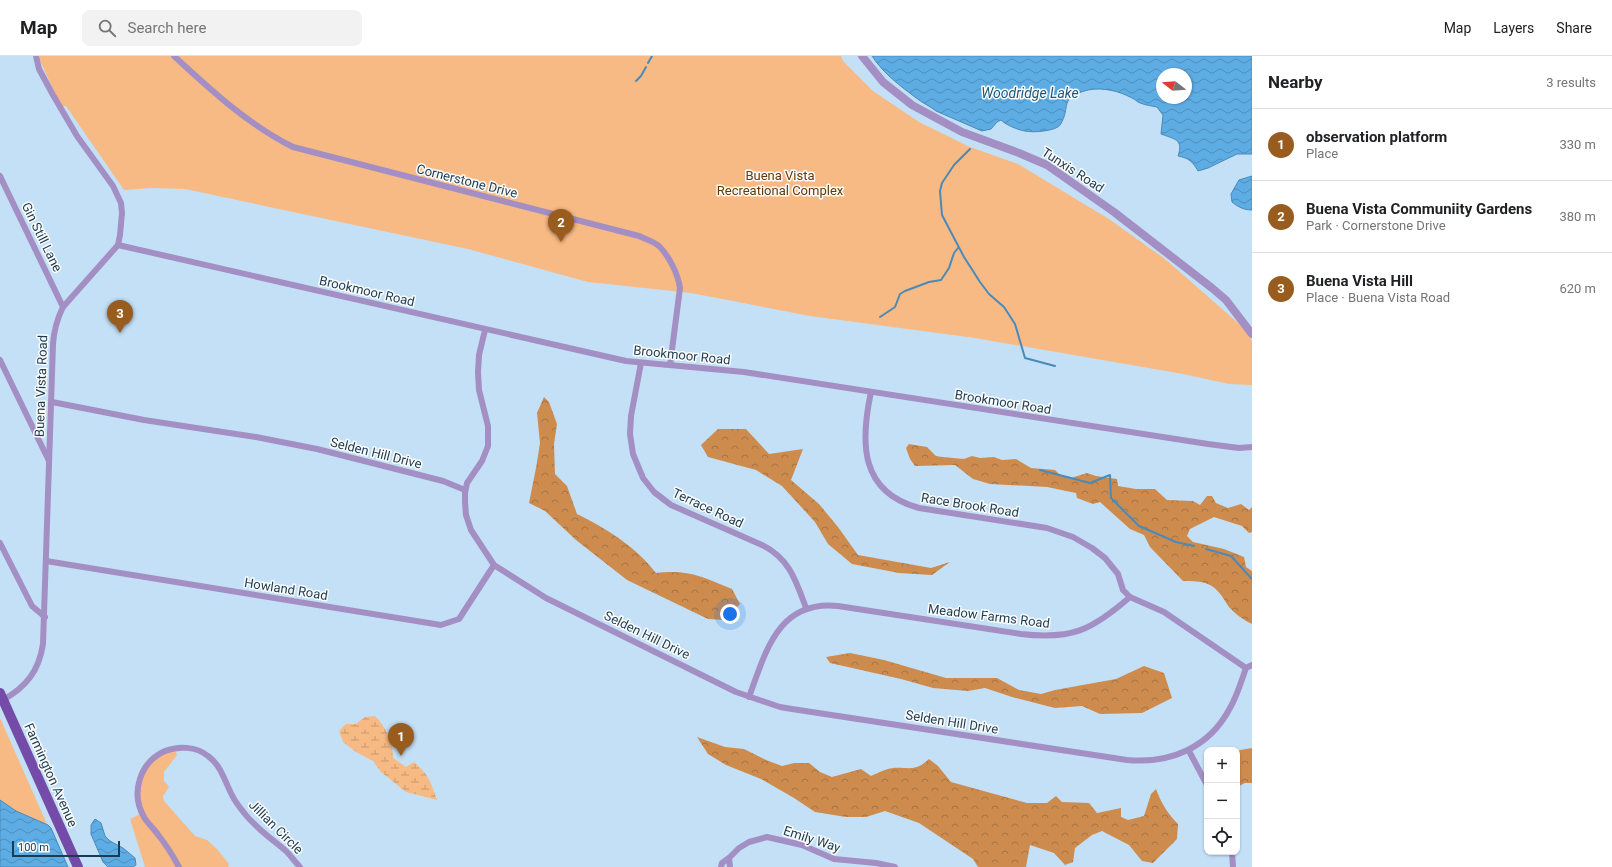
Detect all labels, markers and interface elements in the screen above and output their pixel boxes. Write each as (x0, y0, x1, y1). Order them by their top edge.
search box (82, 10, 362, 46)
text: Map (20, 16, 58, 39)
icon: search (96, 17, 118, 39)
text: Search here (128, 19, 206, 37)
text: Map (1444, 20, 1471, 36)
text: Layers (1493, 20, 1534, 36)
text: Share (1556, 20, 1592, 36)
north arrow (1156, 68, 1192, 104)
text: Nearby (1268, 72, 1323, 92)
text: 3 results (1546, 75, 1596, 90)
water label: Woodridge Lake (981, 85, 1079, 101)
text: observation platform (1306, 128, 1447, 146)
text: 1 (1277, 137, 1285, 152)
text: 330 m (1559, 137, 1596, 152)
street label: Tunxis Road (1039, 144, 1107, 196)
text: Place (1306, 146, 1338, 161)
street label: Cornerstone Drive (415, 161, 519, 201)
park label: Buena Vista Recreational Complex (717, 168, 844, 198)
street label: Gin Still Lane (19, 200, 65, 274)
text: Buena Vista Communiity Gardens (1306, 200, 1532, 218)
pin: 2 (548, 209, 574, 242)
text: 2 (1277, 209, 1285, 224)
text: 380 m (1559, 209, 1596, 224)
text: Park · Cornerstone Drive (1306, 218, 1446, 233)
text: Buena Vista Hill (1306, 272, 1413, 290)
street label: Brookmoor Road (318, 273, 416, 309)
text: 3 (1277, 281, 1285, 296)
text: 620 m (1559, 281, 1596, 296)
text: Place · Buena Vista Road (1306, 290, 1450, 305)
pin: 3 (107, 300, 133, 333)
street label: Buena Vista Road (32, 335, 50, 437)
street label: Brookmoor Road (633, 342, 731, 368)
street label: Brookmoor Road (954, 387, 1052, 417)
street label: Selden Hill Drive (329, 434, 423, 472)
street label: Terrace Road (670, 485, 746, 531)
street label: Race Brook Road (920, 490, 1020, 520)
street label: Howland Road (243, 575, 329, 603)
street label: Meadow Farms Road (927, 601, 1051, 631)
your location (720, 604, 740, 624)
street label: Selden Hill Drive (602, 608, 692, 662)
street label: Selden Hill Drive (905, 707, 999, 737)
street label: Farmington Avenue (21, 721, 81, 829)
pin: 1 (388, 723, 414, 756)
map controls (1204, 747, 1240, 855)
button: + (1204, 747, 1240, 783)
button: − (1204, 783, 1240, 819)
street label: Jillian Circle (246, 797, 306, 857)
button: locate (1204, 819, 1240, 855)
street label: Emily Way (782, 823, 842, 855)
scale bar (12, 839, 120, 858)
text: 100 m (18, 841, 49, 854)

